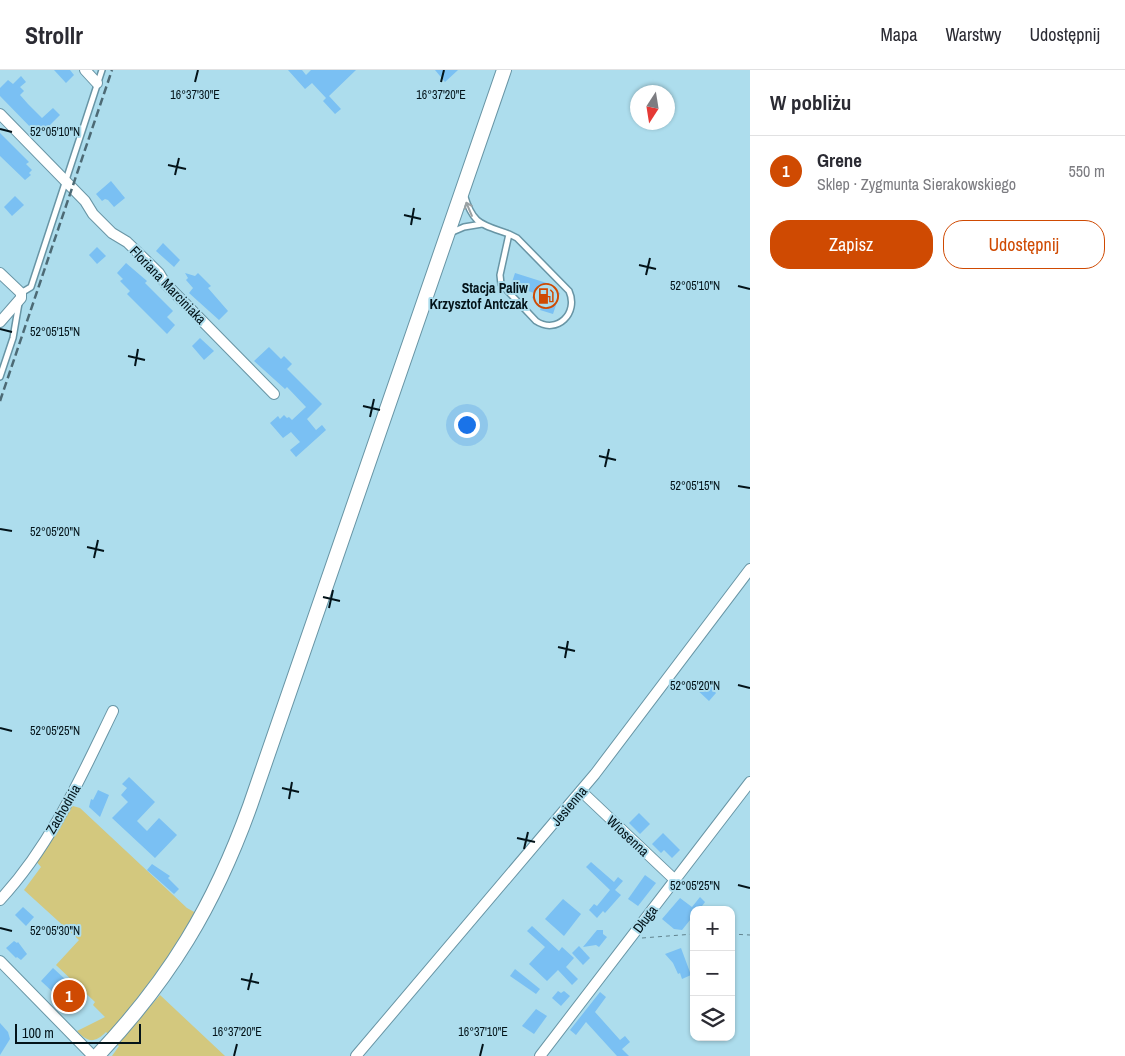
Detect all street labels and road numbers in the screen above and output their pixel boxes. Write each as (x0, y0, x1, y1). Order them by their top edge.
street label: Floriana Marciniaka (126, 242, 210, 328)
street label: Zachodnia (42, 780, 85, 837)
street label: Jesienna (547, 782, 591, 830)
street label: Wiosenna (603, 812, 653, 861)
street label: Długa (629, 901, 662, 936)

